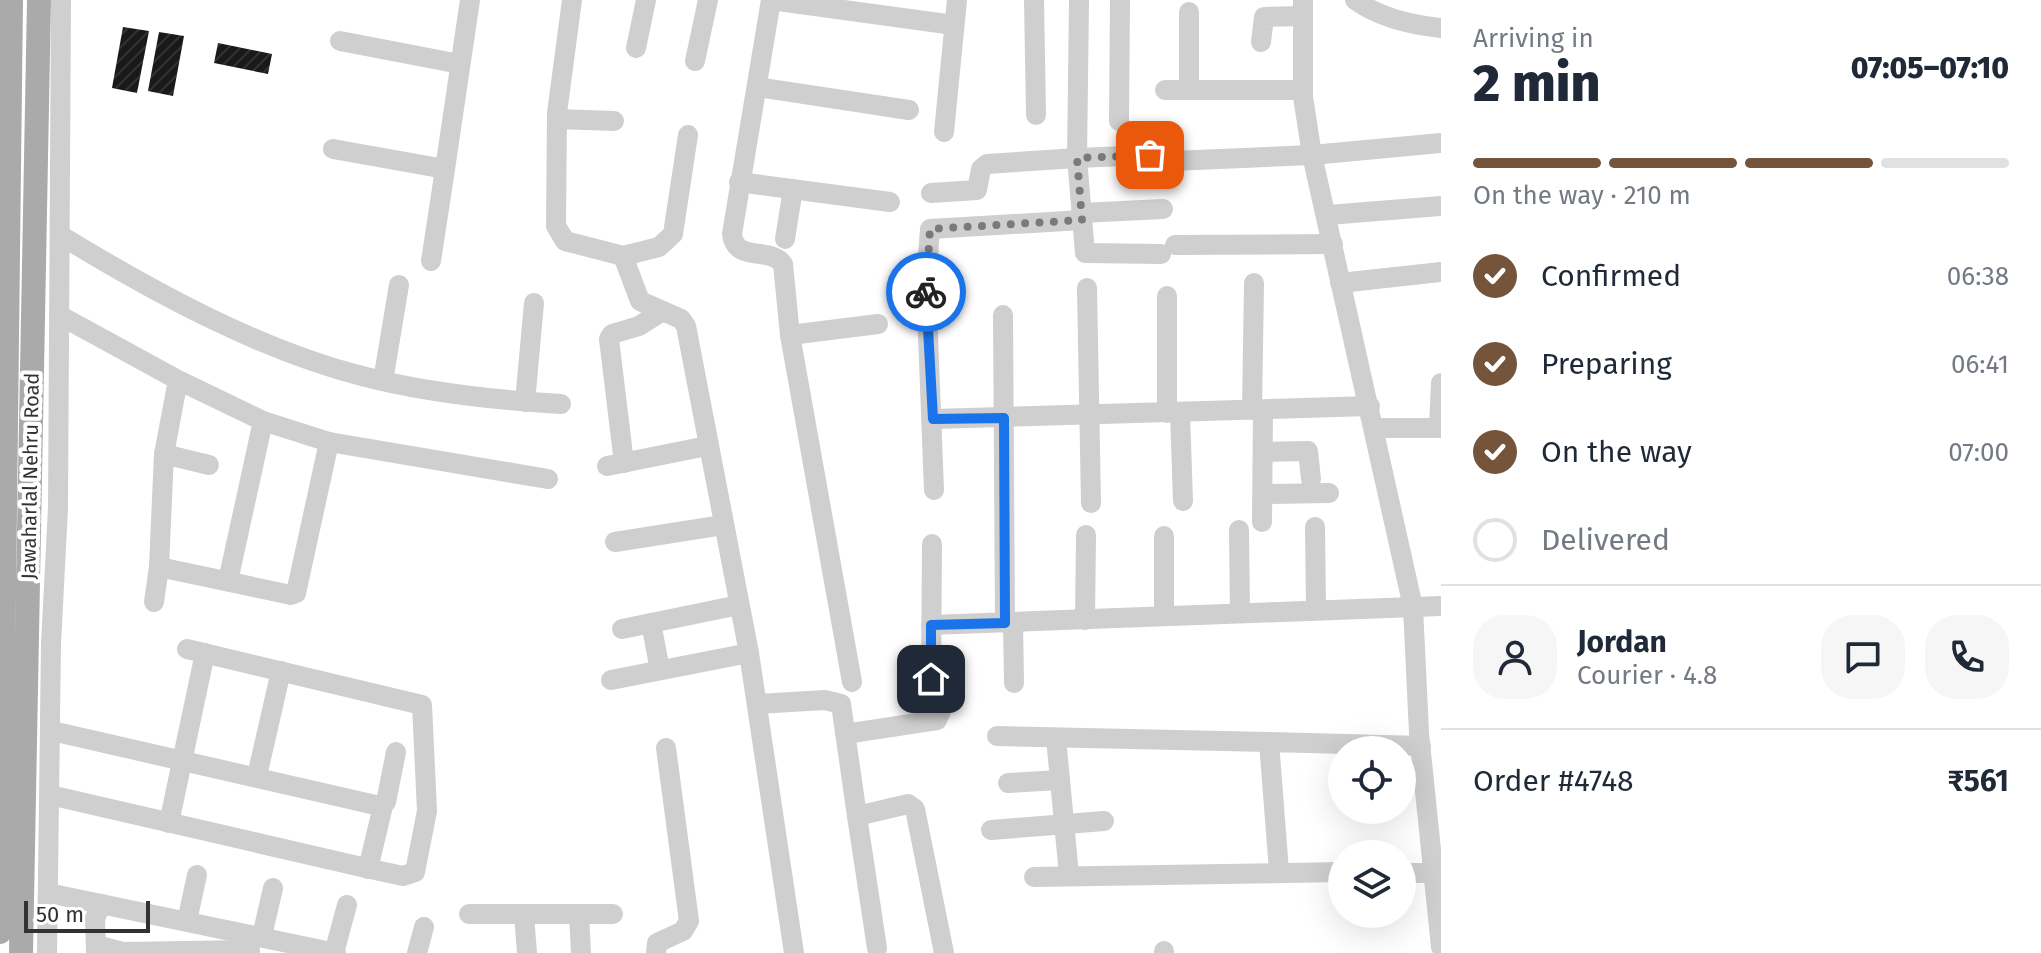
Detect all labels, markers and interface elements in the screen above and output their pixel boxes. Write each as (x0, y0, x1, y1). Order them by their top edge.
text: Arriving in (1473, 23, 1594, 54)
text: 07:05–07:10 (1851, 50, 2009, 86)
text: 2 min (1473, 52, 1600, 115)
pin (1116, 121, 1184, 189)
icon: bag (1128, 133, 1172, 177)
text: On the way · 210 m (1473, 180, 1691, 211)
courier (886, 252, 966, 332)
icon: check (1473, 254, 1517, 298)
text: Confirmed (1541, 258, 1681, 294)
text: 06:38 (1947, 261, 2009, 292)
icon: bike (904, 270, 948, 314)
icon: check (1473, 342, 1517, 386)
text: Preparing (1541, 346, 1672, 382)
text: 06:41 (1951, 349, 2009, 380)
street label: Jawaharlal Nehru Road (16, 372, 44, 580)
icon: check (1473, 430, 1517, 474)
text: On the way (1541, 434, 1692, 470)
text: 07:00 (1948, 437, 2009, 468)
text: Delivered (1541, 522, 1670, 558)
button: person (1473, 615, 1557, 699)
button: chat (1821, 615, 1905, 699)
button: phone (1925, 615, 2009, 699)
text: Jordan (1577, 624, 1667, 660)
pin (897, 645, 965, 713)
icon: home (909, 657, 953, 701)
text: Courier · 4.8 (1577, 660, 1717, 691)
map controls (1328, 736, 1416, 928)
button: locate (1328, 736, 1416, 824)
text: Order #4748 (1473, 763, 1634, 799)
text: ₹561 (1948, 763, 2009, 799)
button: layers (1328, 840, 1416, 928)
scale bar (24, 897, 150, 933)
text: 50 m (36, 901, 84, 928)

